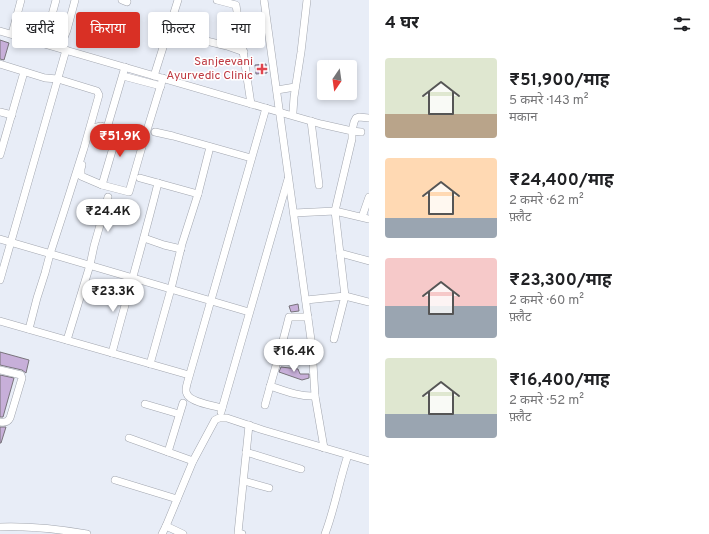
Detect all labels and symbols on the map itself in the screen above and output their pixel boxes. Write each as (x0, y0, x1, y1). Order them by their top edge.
place label: Sanjeevani Ayurvedic Clinic (166, 54, 253, 84)
north arrow (317, 60, 357, 100)
marker: Sanjeevani Ayurvedic Clinic (256, 63, 268, 75)
pin: ₹51.9K (87, 124, 153, 158)
pin: ₹24.4K (75, 199, 141, 233)
pin: ₹23.3K (80, 279, 146, 313)
pin: ₹16.4K (261, 339, 327, 373)

